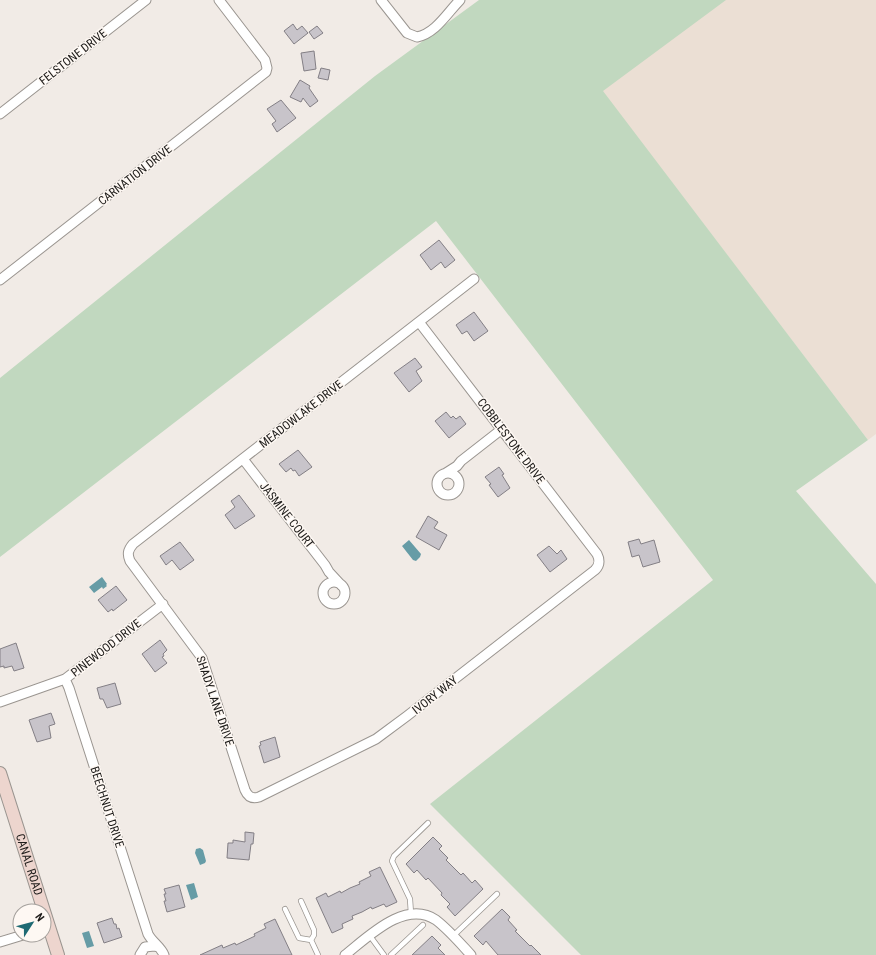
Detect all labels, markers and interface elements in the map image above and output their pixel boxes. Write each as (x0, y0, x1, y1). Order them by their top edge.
street label: FELSTONE DRIVE (36, 26, 110, 88)
street label: CARNATION DRIVE (95, 142, 175, 208)
street label: MEADOWLAKE DRIVE (256, 377, 346, 451)
street label: COBBLESTONE DRIVE (474, 396, 548, 487)
street label: JASMINE COURT (257, 479, 317, 551)
street label: PINEWOOD DRIVE (68, 616, 144, 680)
street label: SHADY LANE DRIVE (193, 654, 237, 748)
street label: IVORY WAY (410, 673, 461, 717)
street label: BEECHNUT DRIVE (87, 765, 127, 849)
street label: CANAL ROAD (13, 832, 46, 897)
north arrow (12, 903, 52, 943)
text: N (32, 911, 47, 924)

